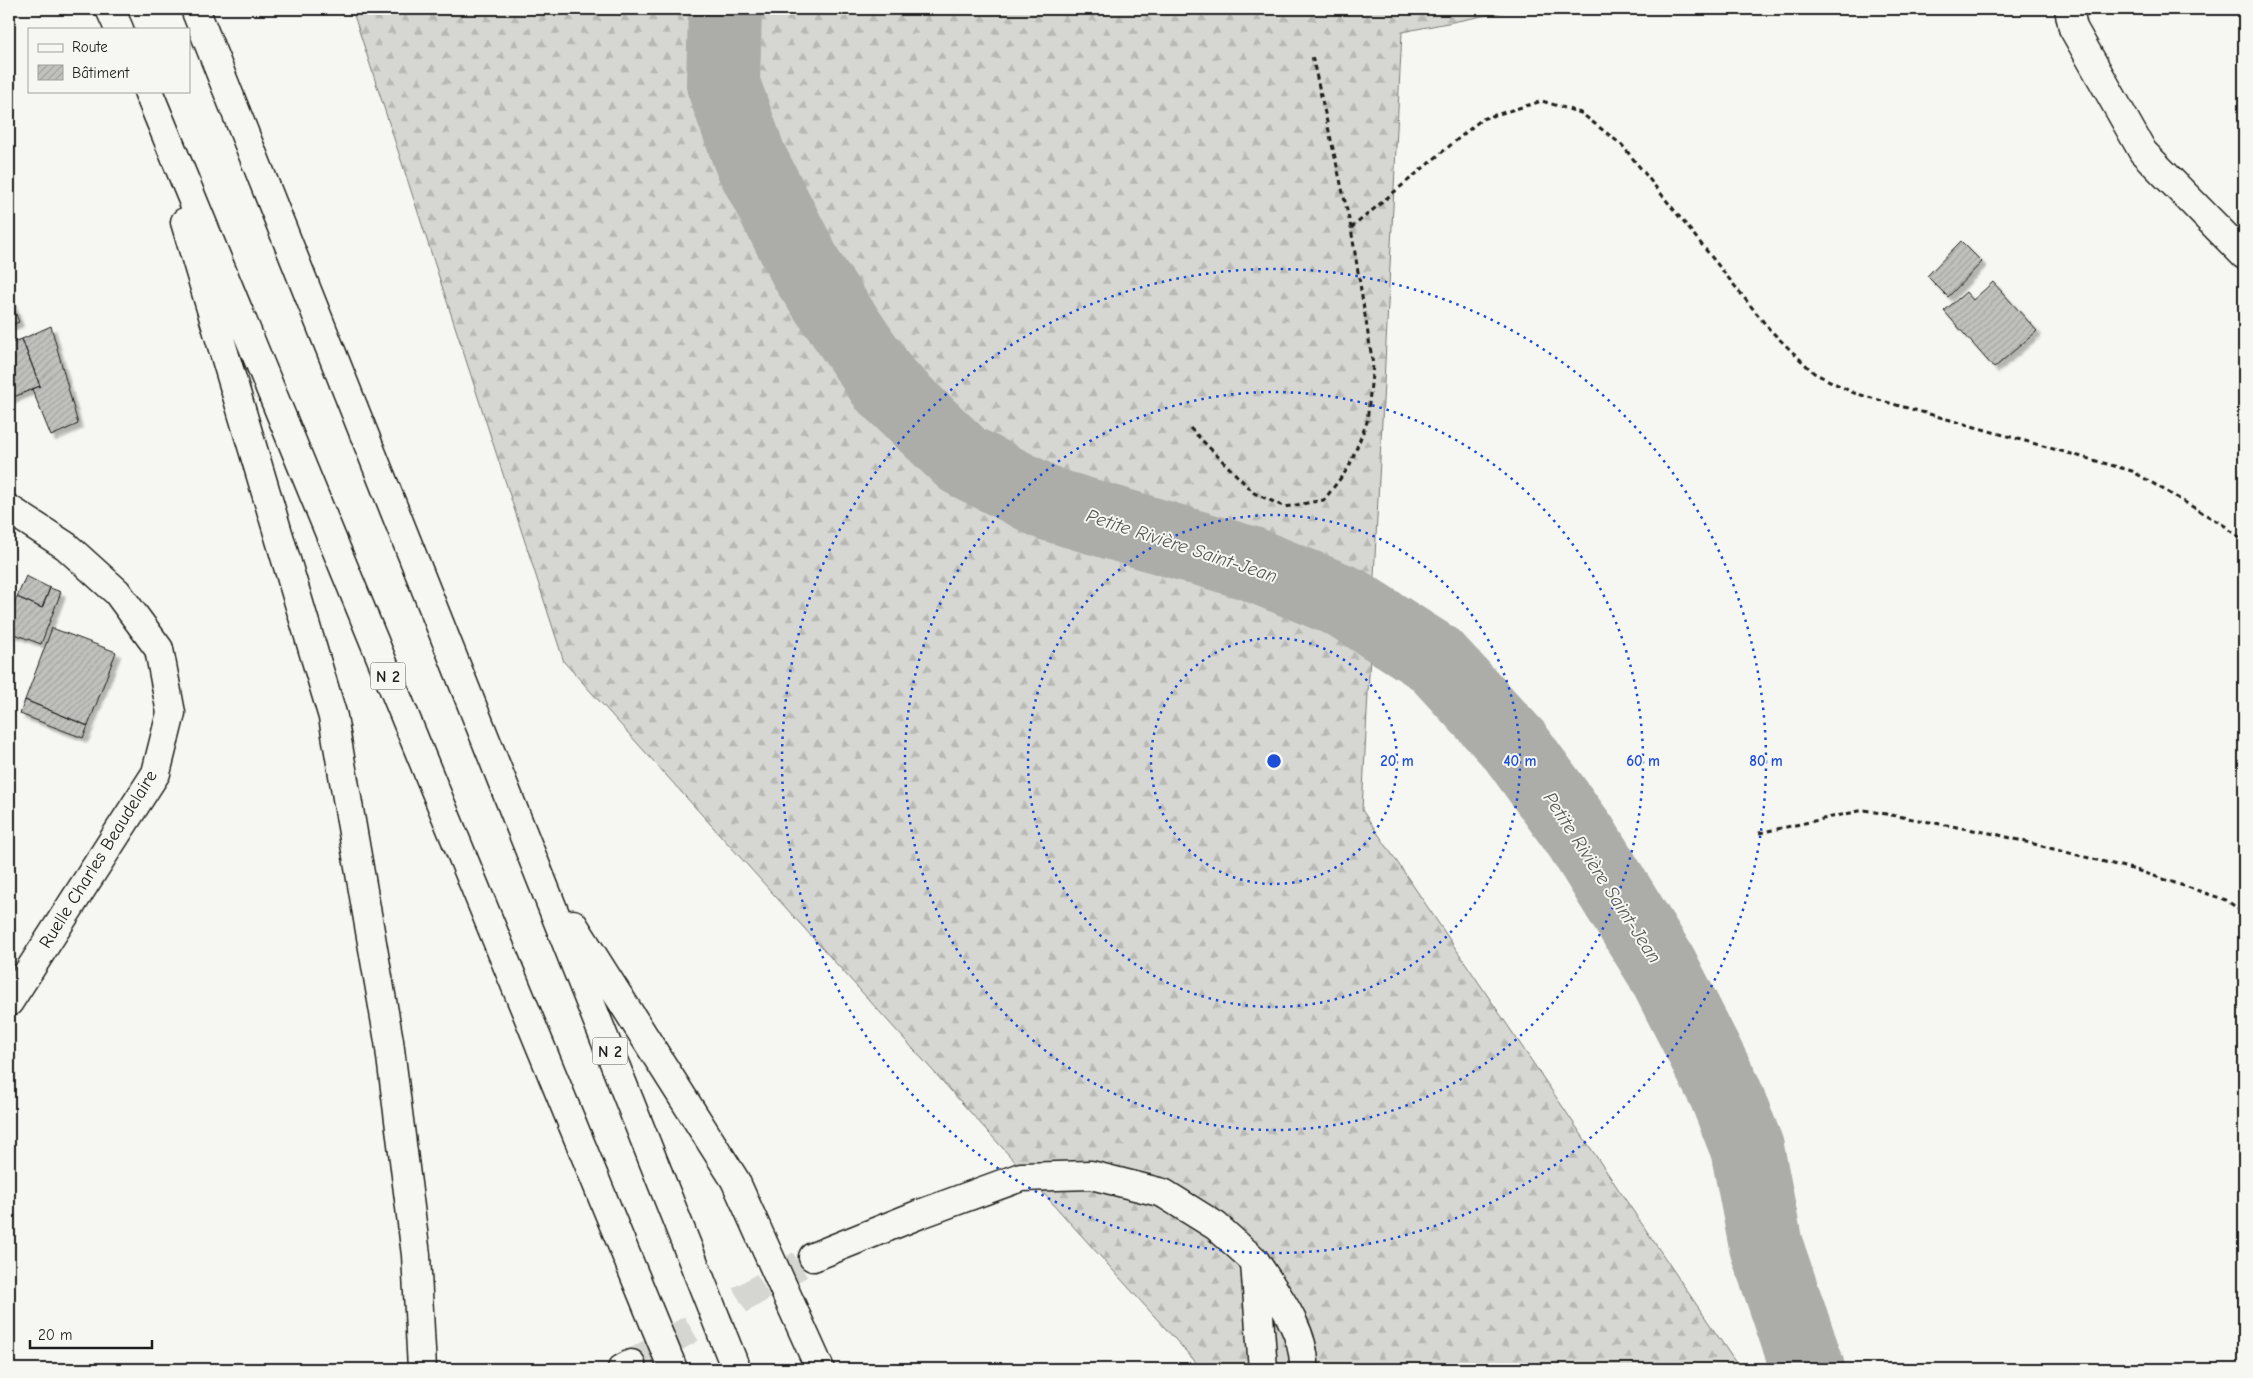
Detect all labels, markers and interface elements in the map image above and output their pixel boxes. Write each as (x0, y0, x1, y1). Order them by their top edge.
legend (28, 28, 190, 92)
text: Route (72, 38, 108, 56)
text: Bâtiment (72, 64, 130, 82)
water label: Petite Rivière Saint-Jean (1083, 505, 1280, 587)
road number: N 2 (370, 662, 406, 689)
centre of rings (1265, 752, 1283, 770)
text: 20 m (1380, 752, 1414, 770)
text: 40 m (1504, 752, 1537, 770)
text: 60 m (1626, 752, 1660, 770)
text: 80 m (1749, 752, 1783, 770)
street label: Ruelle Charles Beaudelaire (35, 766, 162, 952)
water label: Petite Rivière Saint-Jean (1539, 788, 1666, 967)
road number: N 2 (592, 1038, 628, 1064)
scale bar (30, 1318, 152, 1350)
text: 20 m (38, 1326, 72, 1344)

